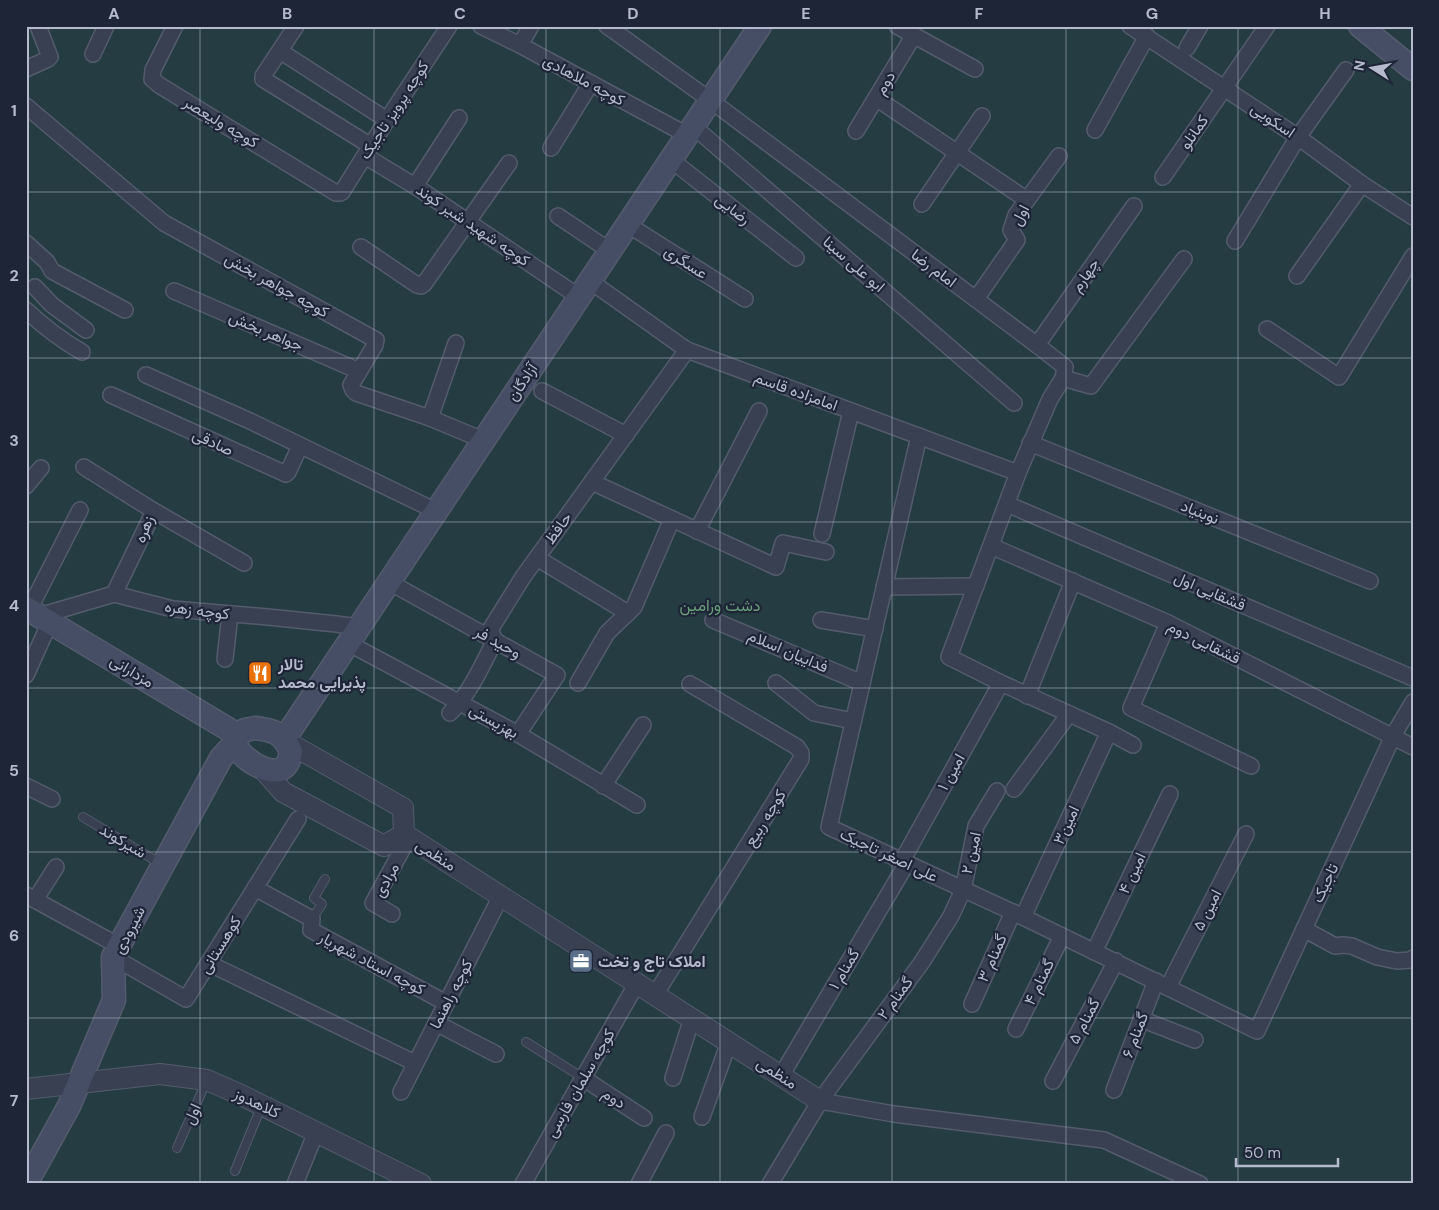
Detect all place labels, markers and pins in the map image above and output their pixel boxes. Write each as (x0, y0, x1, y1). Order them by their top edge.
place label: تالار پذیرایی محمد (277, 654, 366, 694)
restaurant icon: تالار پذیرایی محمد (247, 660, 273, 686)
office icon: املاک تاج و تخت (568, 948, 594, 974)
place label: املاک تاج و تخت (598, 951, 706, 972)

